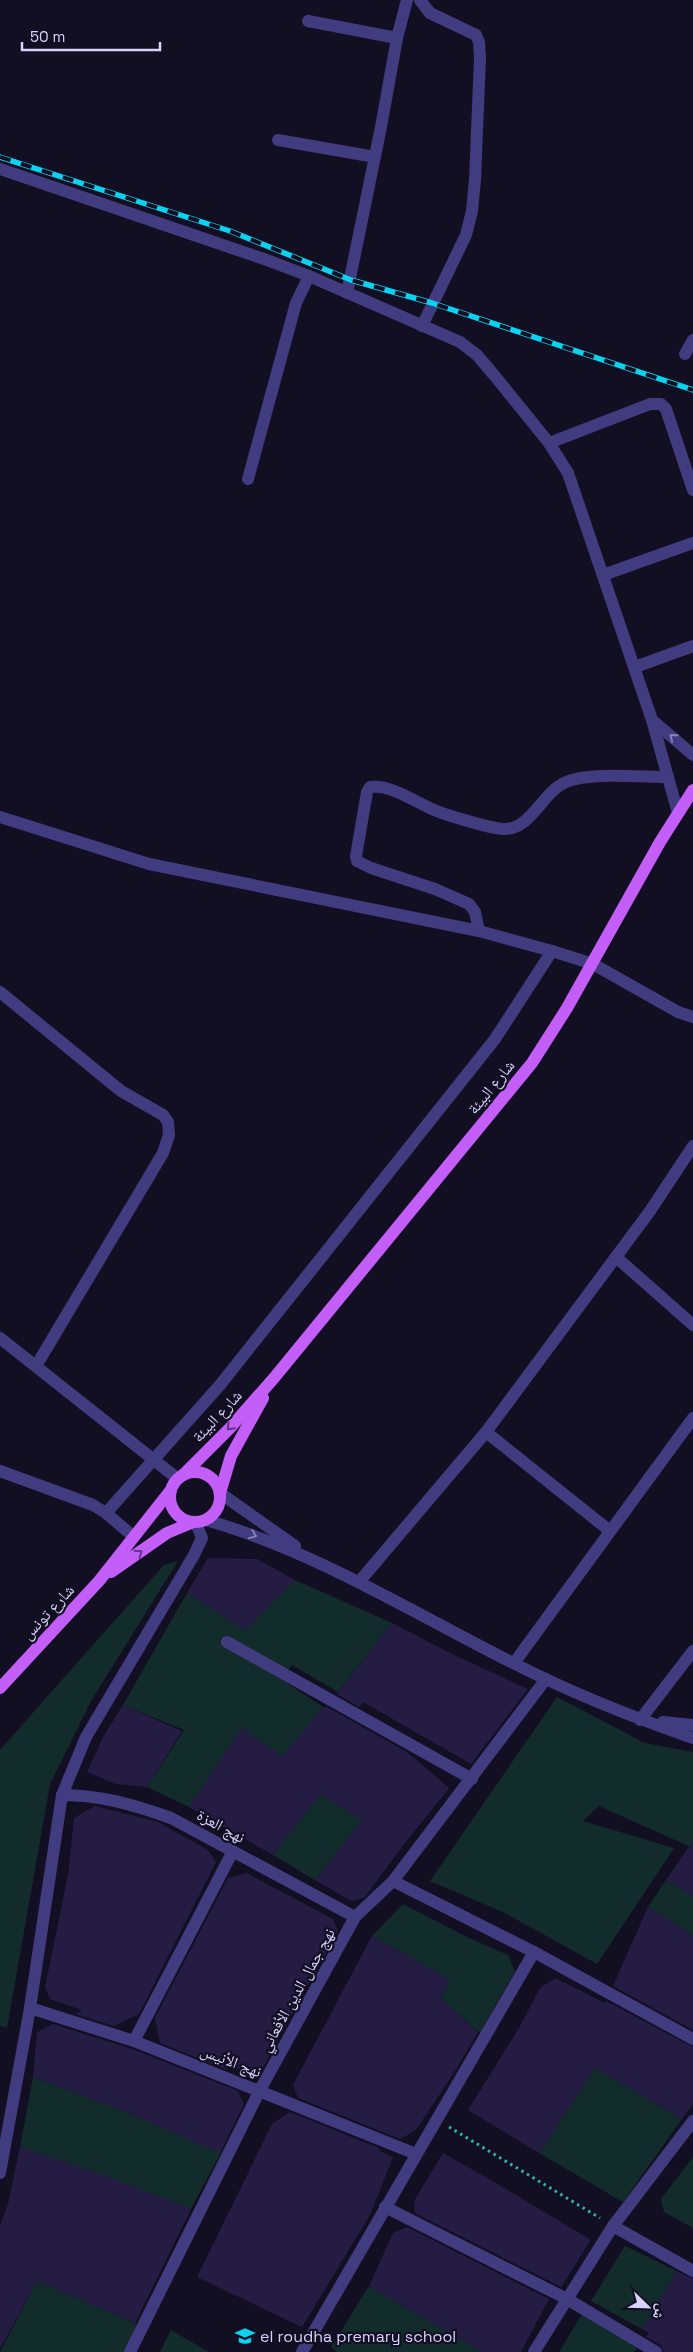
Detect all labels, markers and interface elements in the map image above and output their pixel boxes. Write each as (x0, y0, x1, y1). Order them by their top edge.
scale bar (22, 20, 160, 52)
text: 50 m (30, 27, 65, 46)
one-way arrow (669, 734, 678, 743)
street label: شارع البيئة (463, 1055, 519, 1119)
street label: شارع البيئة (187, 1385, 247, 1447)
one-way arrow (227, 1422, 236, 1431)
one-way arrow (248, 1528, 257, 1539)
one-way arrow (133, 1550, 143, 1559)
street label: شارع تونس (17, 1580, 79, 1644)
street label: نهج العزة (193, 1804, 249, 1848)
street label: نهج جمال الدين الأفعاني (254, 1924, 342, 2057)
street label: نهج الأنيس (197, 2040, 265, 2082)
north arrow (623, 2282, 673, 2332)
text: ش (649, 2302, 671, 2323)
school or university icon: el roudha premary school (234, 2325, 256, 2347)
place label: el roudha premary school (260, 2326, 456, 2347)

